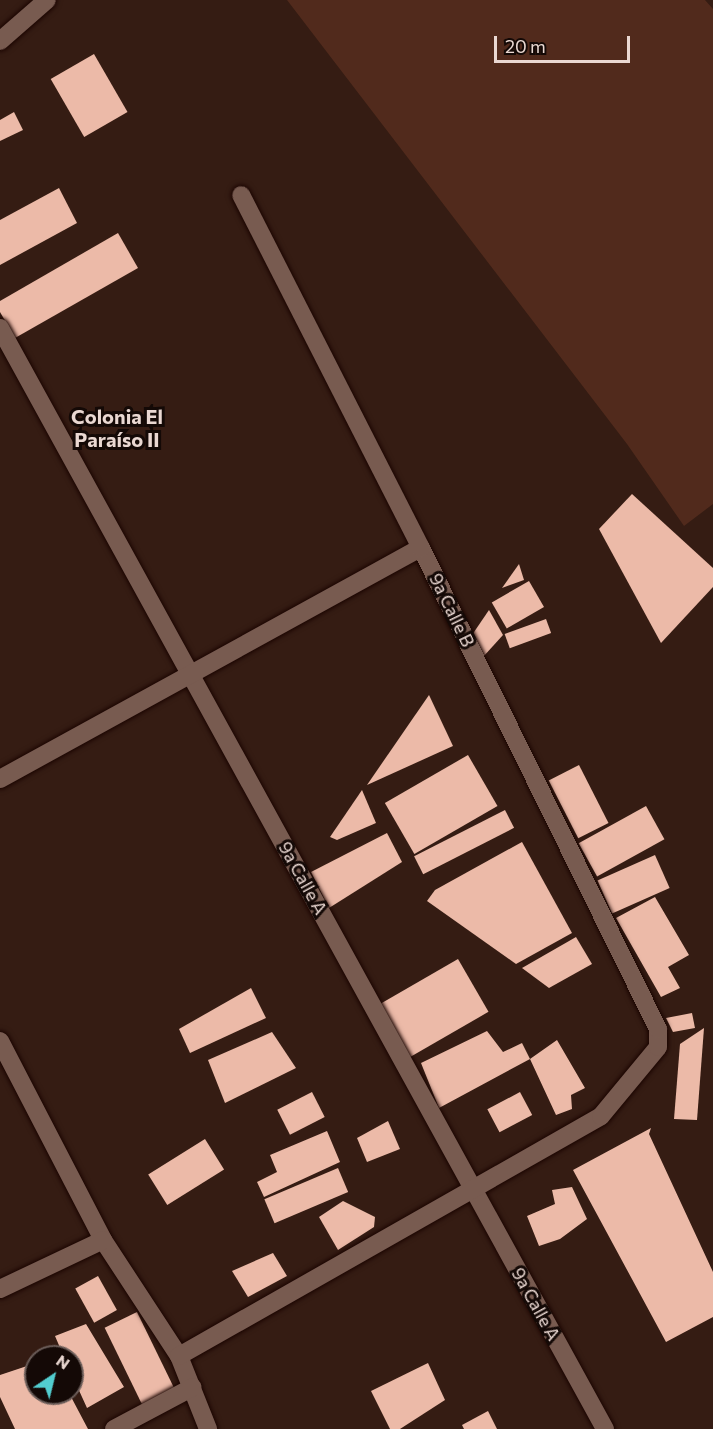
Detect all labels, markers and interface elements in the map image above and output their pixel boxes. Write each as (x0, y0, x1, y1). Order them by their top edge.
scale bar (497, 24, 634, 62)
text: 20 m (505, 35, 546, 57)
district label: Colonia El Paraíso II (71, 404, 163, 451)
street label: 9a Calle B (425, 570, 479, 650)
street label: 9a Calle A (274, 838, 332, 918)
street label: 9a Calle A (507, 1264, 565, 1344)
north arrow (24, 1345, 84, 1405)
text: N (53, 1350, 74, 1373)

